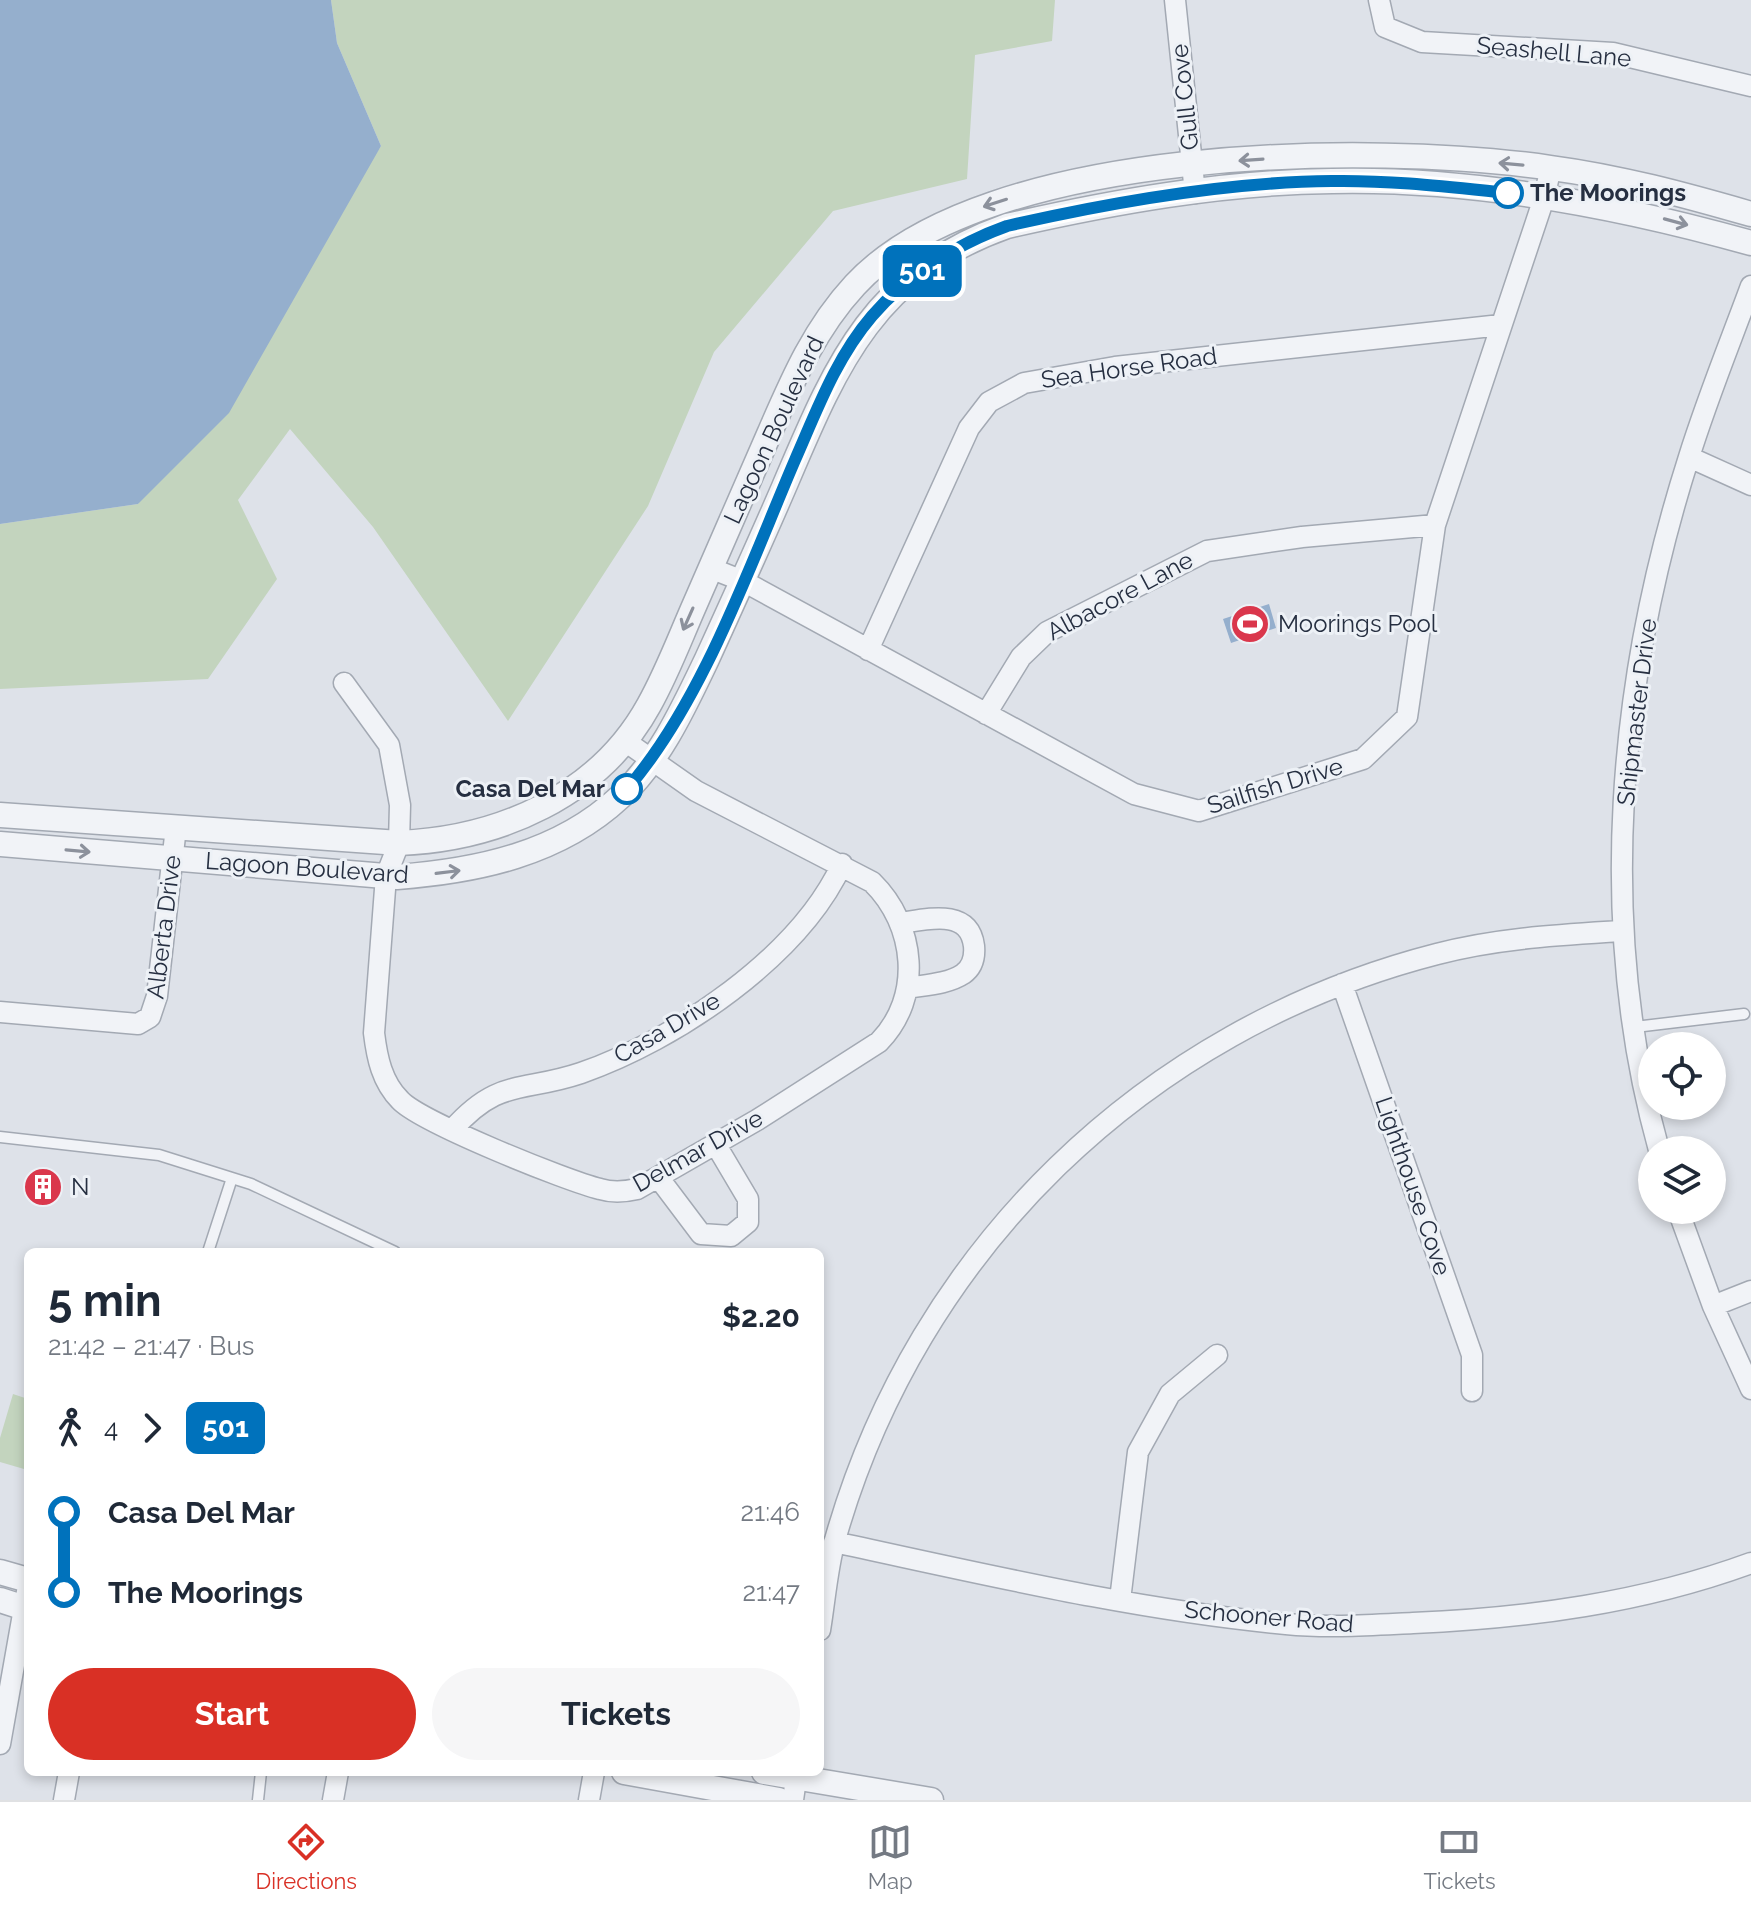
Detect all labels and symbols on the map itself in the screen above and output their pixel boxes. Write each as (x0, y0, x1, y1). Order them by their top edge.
street label: Seashell Lane (1476, 30, 1633, 73)
street label: Gull Cove (1165, 43, 1204, 152)
one-way arrow (1238, 153, 1265, 168)
one-way arrow (1498, 156, 1525, 171)
marker: The Moorings (1493, 178, 1523, 208)
place label: The Moorings (1530, 178, 1686, 207)
one-way arrow (983, 196, 1008, 211)
one-way arrow (1663, 216, 1689, 231)
line badge: 501 (876, 245, 968, 297)
street label: Lagoon Boulevard (717, 331, 830, 528)
street label: Sea Horse Road (1039, 341, 1219, 394)
street label: Albacore Lane (1042, 545, 1198, 646)
sports icon: Moorings Pool (1229, 603, 1271, 645)
one-way arrow (680, 607, 695, 631)
place label: Moorings Pool (1278, 609, 1438, 638)
street label: Shipmaster Drive (1611, 617, 1662, 807)
street label: Sailfish Drive (1203, 751, 1346, 820)
place label: Casa Del Mar (455, 774, 605, 803)
marker: Casa Del Mar (612, 774, 642, 804)
one-way arrow (64, 844, 91, 859)
street label: Lagoon Boulevard (204, 846, 410, 889)
street label: Alberta Drive (140, 853, 187, 1000)
one-way arrow (435, 865, 461, 880)
street label: Casa Drive (609, 986, 725, 1070)
street label: Lighthouse Cove (1369, 1093, 1458, 1279)
street label: Delmar Drive (628, 1103, 768, 1198)
building icon: N (22, 1166, 64, 1208)
place label: N (71, 1172, 90, 1201)
street label: Schooner Road (1183, 1595, 1355, 1638)

